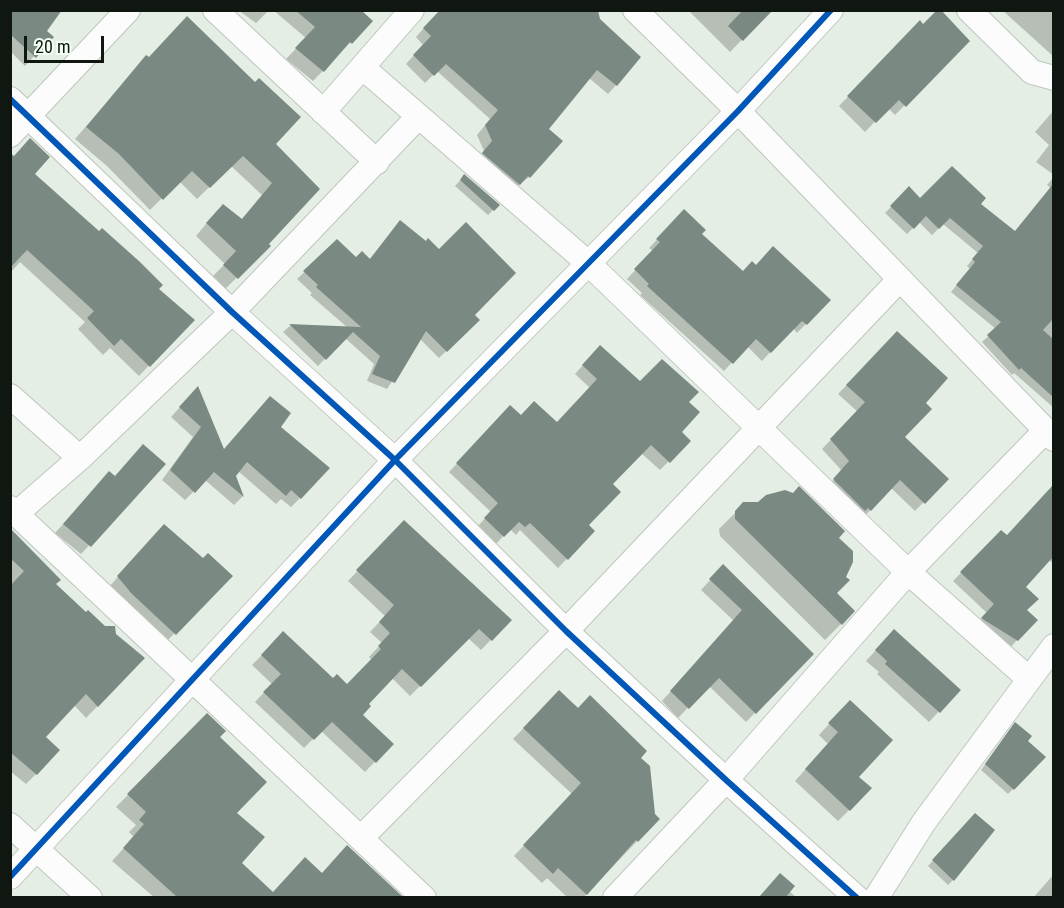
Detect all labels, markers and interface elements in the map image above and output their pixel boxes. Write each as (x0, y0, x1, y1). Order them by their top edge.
scale bar (27, 24, 106, 62)
text: 20 m (35, 36, 70, 57)

